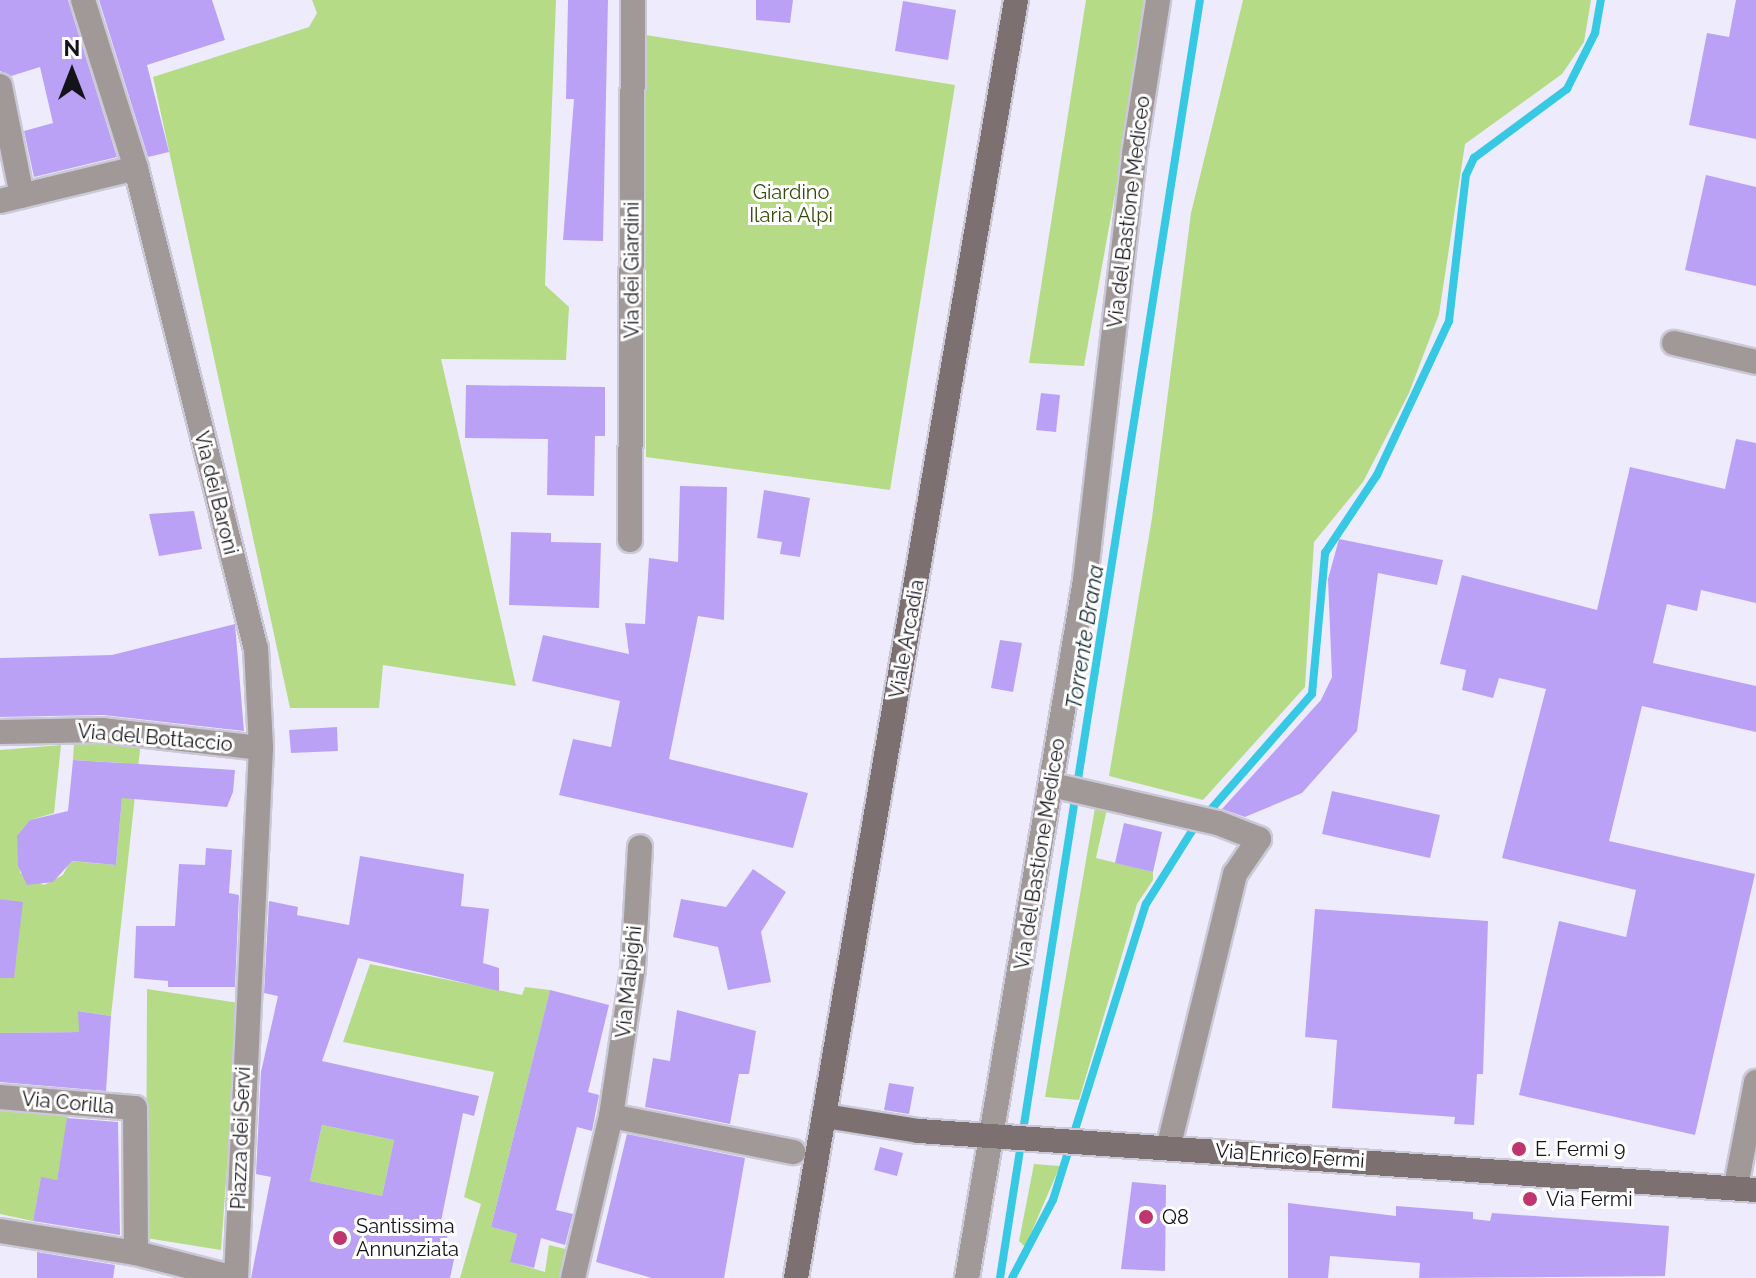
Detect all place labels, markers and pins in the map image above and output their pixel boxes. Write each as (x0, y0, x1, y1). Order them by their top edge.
place label: E. Fermi 9 (1535, 1137, 1626, 1161)
marker: E. Fermi 9 (1510, 1140, 1528, 1158)
place label: Via Fermi (1546, 1187, 1633, 1211)
marker: Via Fermi (1521, 1190, 1539, 1208)
place label: Q8 (1162, 1205, 1189, 1229)
marker: Q8 (1137, 1208, 1155, 1226)
place label: Santissima Annunziata (356, 1214, 459, 1261)
marker: Santissima Annunziata (331, 1229, 349, 1247)

